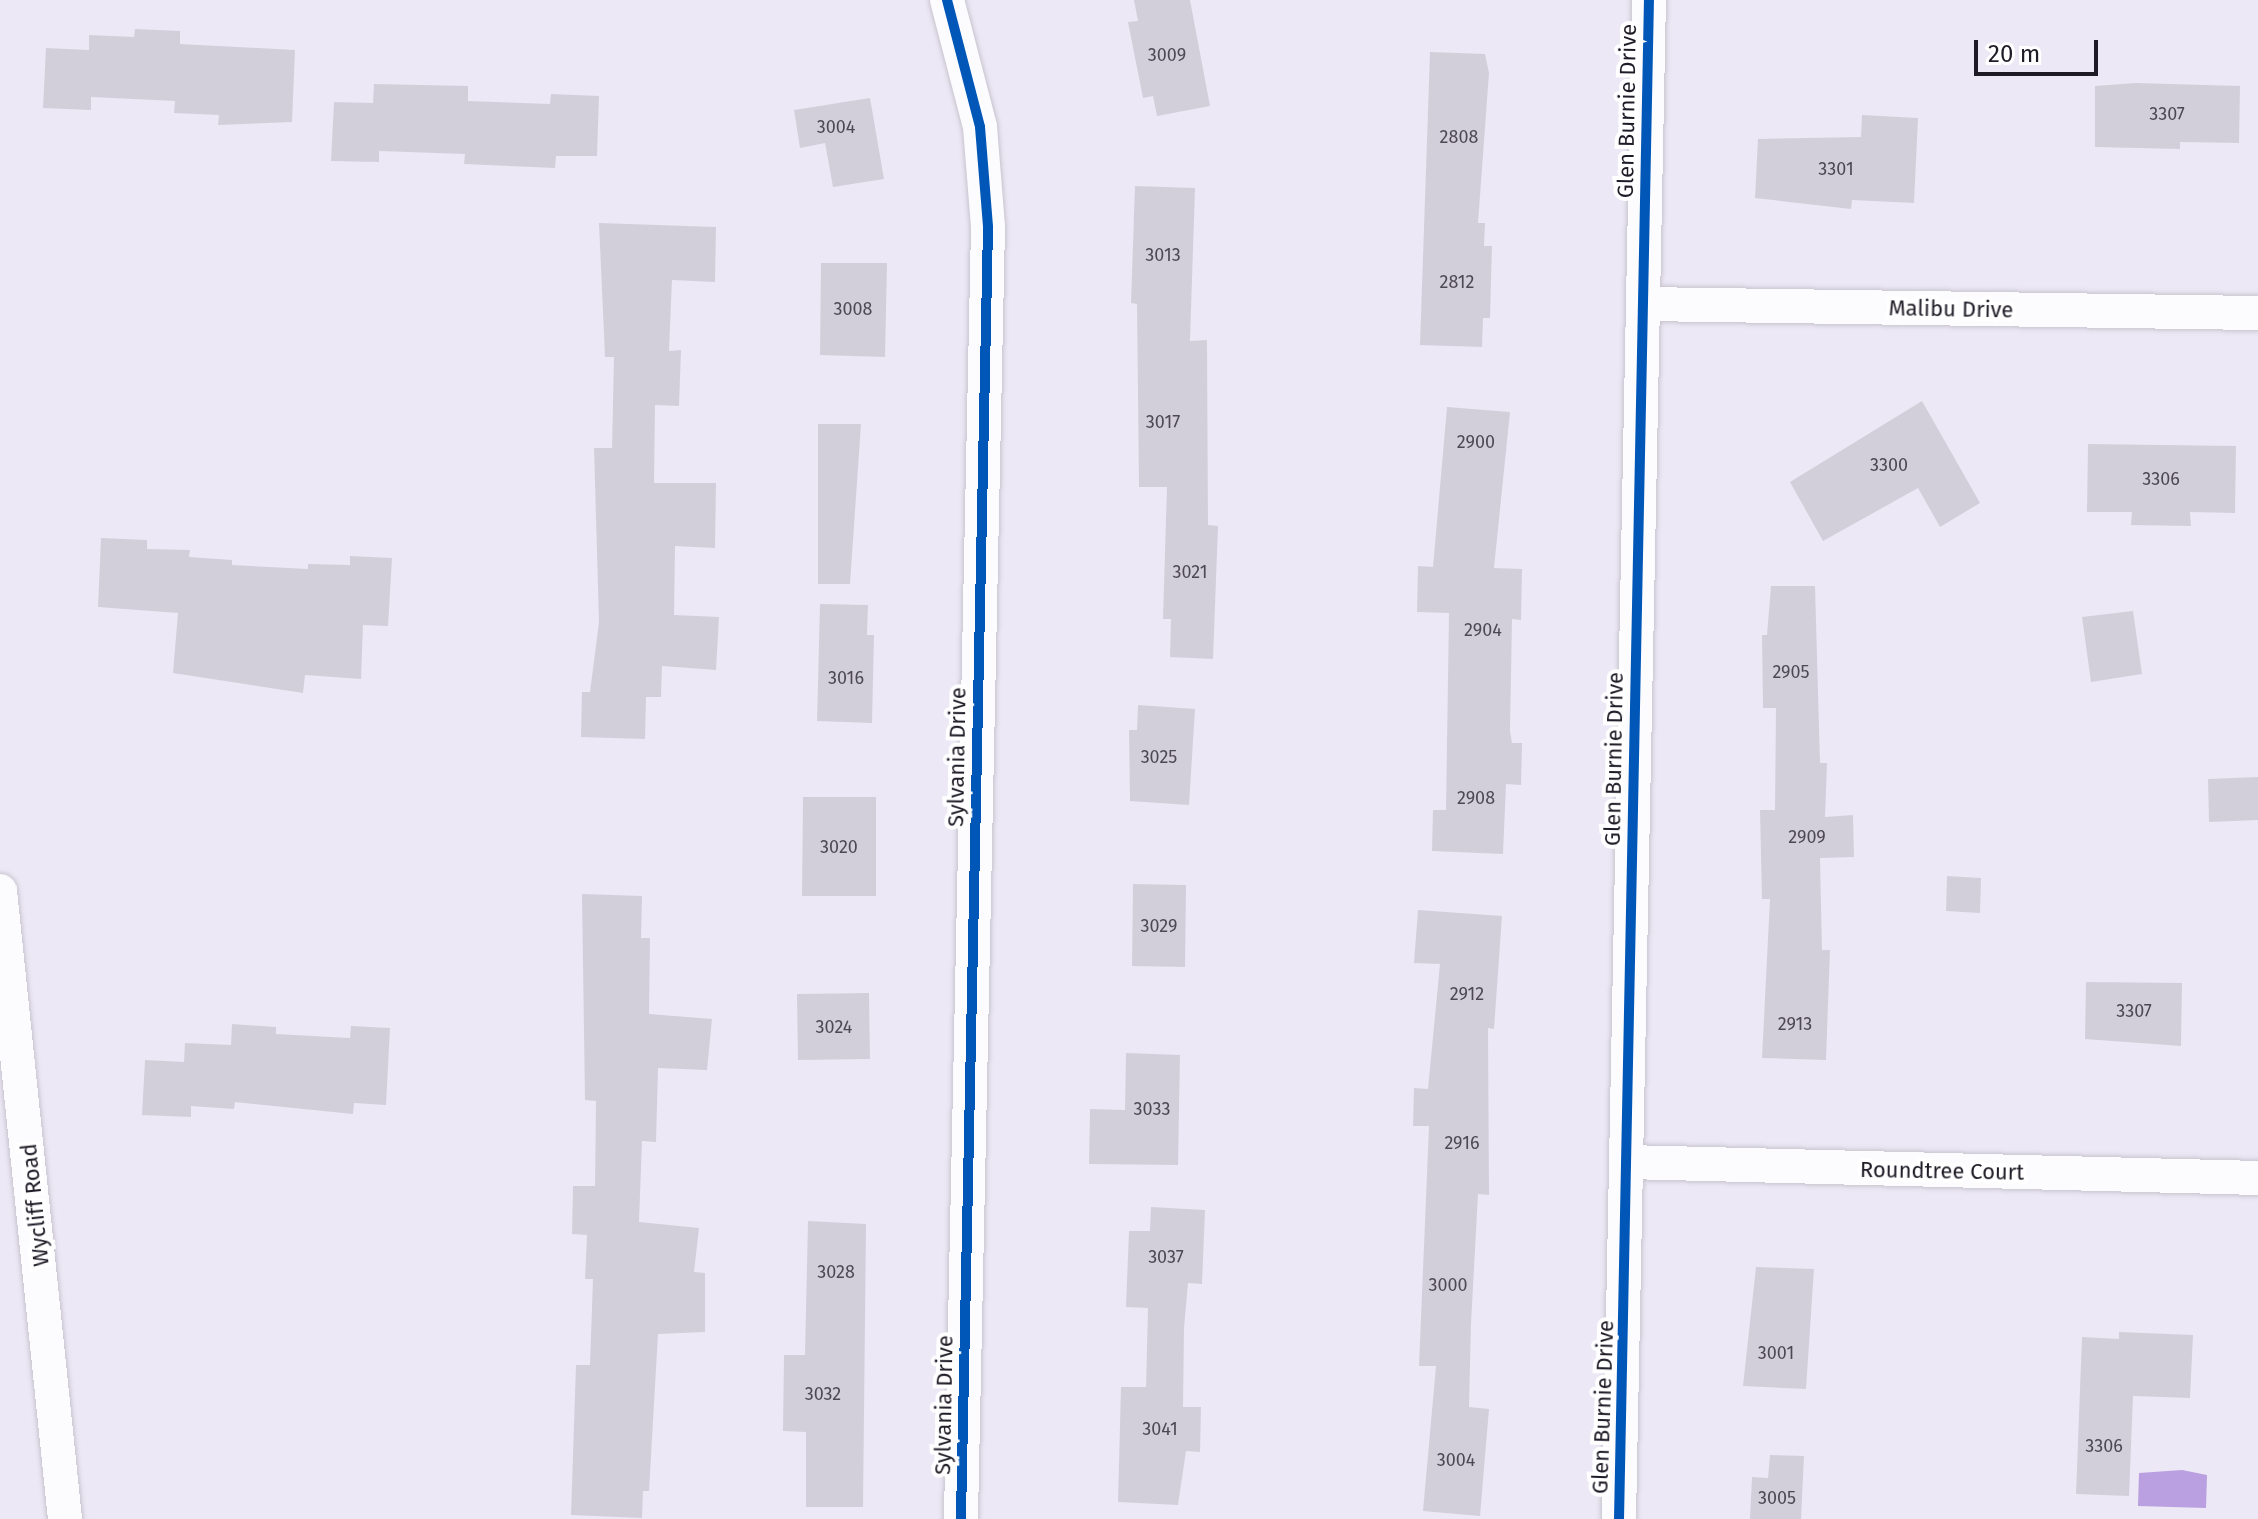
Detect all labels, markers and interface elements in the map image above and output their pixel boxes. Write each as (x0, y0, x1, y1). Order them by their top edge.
street label: Glen Burnie Drive (1612, 24, 1642, 198)
scale bar (1978, 24, 2102, 74)
text: 20 m (1988, 40, 2040, 68)
house number: 3009 (1148, 44, 1186, 66)
house number: 3307 (2149, 103, 2185, 125)
house number: 3004 (817, 116, 855, 138)
house number: 2808 (1440, 126, 1478, 148)
house number: 3301 (1818, 158, 1854, 180)
house number: 3013 (1145, 244, 1181, 266)
house number: 2812 (1440, 271, 1474, 293)
street label: Malibu Drive (1888, 295, 2014, 323)
house number: 3008 (834, 298, 872, 320)
house number: 3017 (1146, 411, 1180, 433)
house number: 2900 (1457, 431, 1495, 453)
house number: 3300 (1870, 454, 1908, 476)
house number: 3306 (2142, 468, 2180, 490)
house number: 3021 (1172, 561, 1208, 583)
house number: 2904 (1464, 619, 1502, 641)
house number: 2905 (1772, 661, 1810, 683)
house number: 3016 (828, 667, 864, 689)
street label: Glen Burnie Drive (1599, 672, 1629, 846)
street label: Sylvania Drive (943, 687, 971, 827)
house number: 3025 (1141, 746, 1177, 768)
house number: 2908 (1457, 787, 1495, 809)
house number: 2909 (1788, 826, 1826, 848)
house number: 3020 (820, 836, 858, 858)
house number: 3029 (1141, 915, 1177, 937)
house number: 2912 (1450, 983, 1484, 1005)
house number: 3307 (2116, 1000, 2152, 1022)
house number: 2913 (1778, 1013, 1812, 1035)
house number: 3024 (816, 1016, 852, 1038)
house number: 3033 (1134, 1098, 1170, 1120)
house number: 2916 (1444, 1132, 1480, 1154)
street label: Wycliff Road (15, 1142, 55, 1268)
street label: Roundtree Court (1860, 1156, 2024, 1186)
house number: 3037 (1148, 1246, 1184, 1268)
house number: 3028 (817, 1261, 855, 1283)
house number: 3000 (1428, 1274, 1468, 1296)
street label: Glen Burnie Drive (1587, 1320, 1619, 1494)
street label: Sylvania Drive (930, 1335, 958, 1475)
house number: 3001 (1758, 1342, 1794, 1364)
house number: 3032 (805, 1383, 841, 1405)
house number: 3041 (1142, 1418, 1178, 1440)
house number: 3306 (2085, 1435, 2123, 1457)
house number: 3004 (1437, 1449, 1475, 1471)
house number: 3005 (1758, 1487, 1796, 1509)

